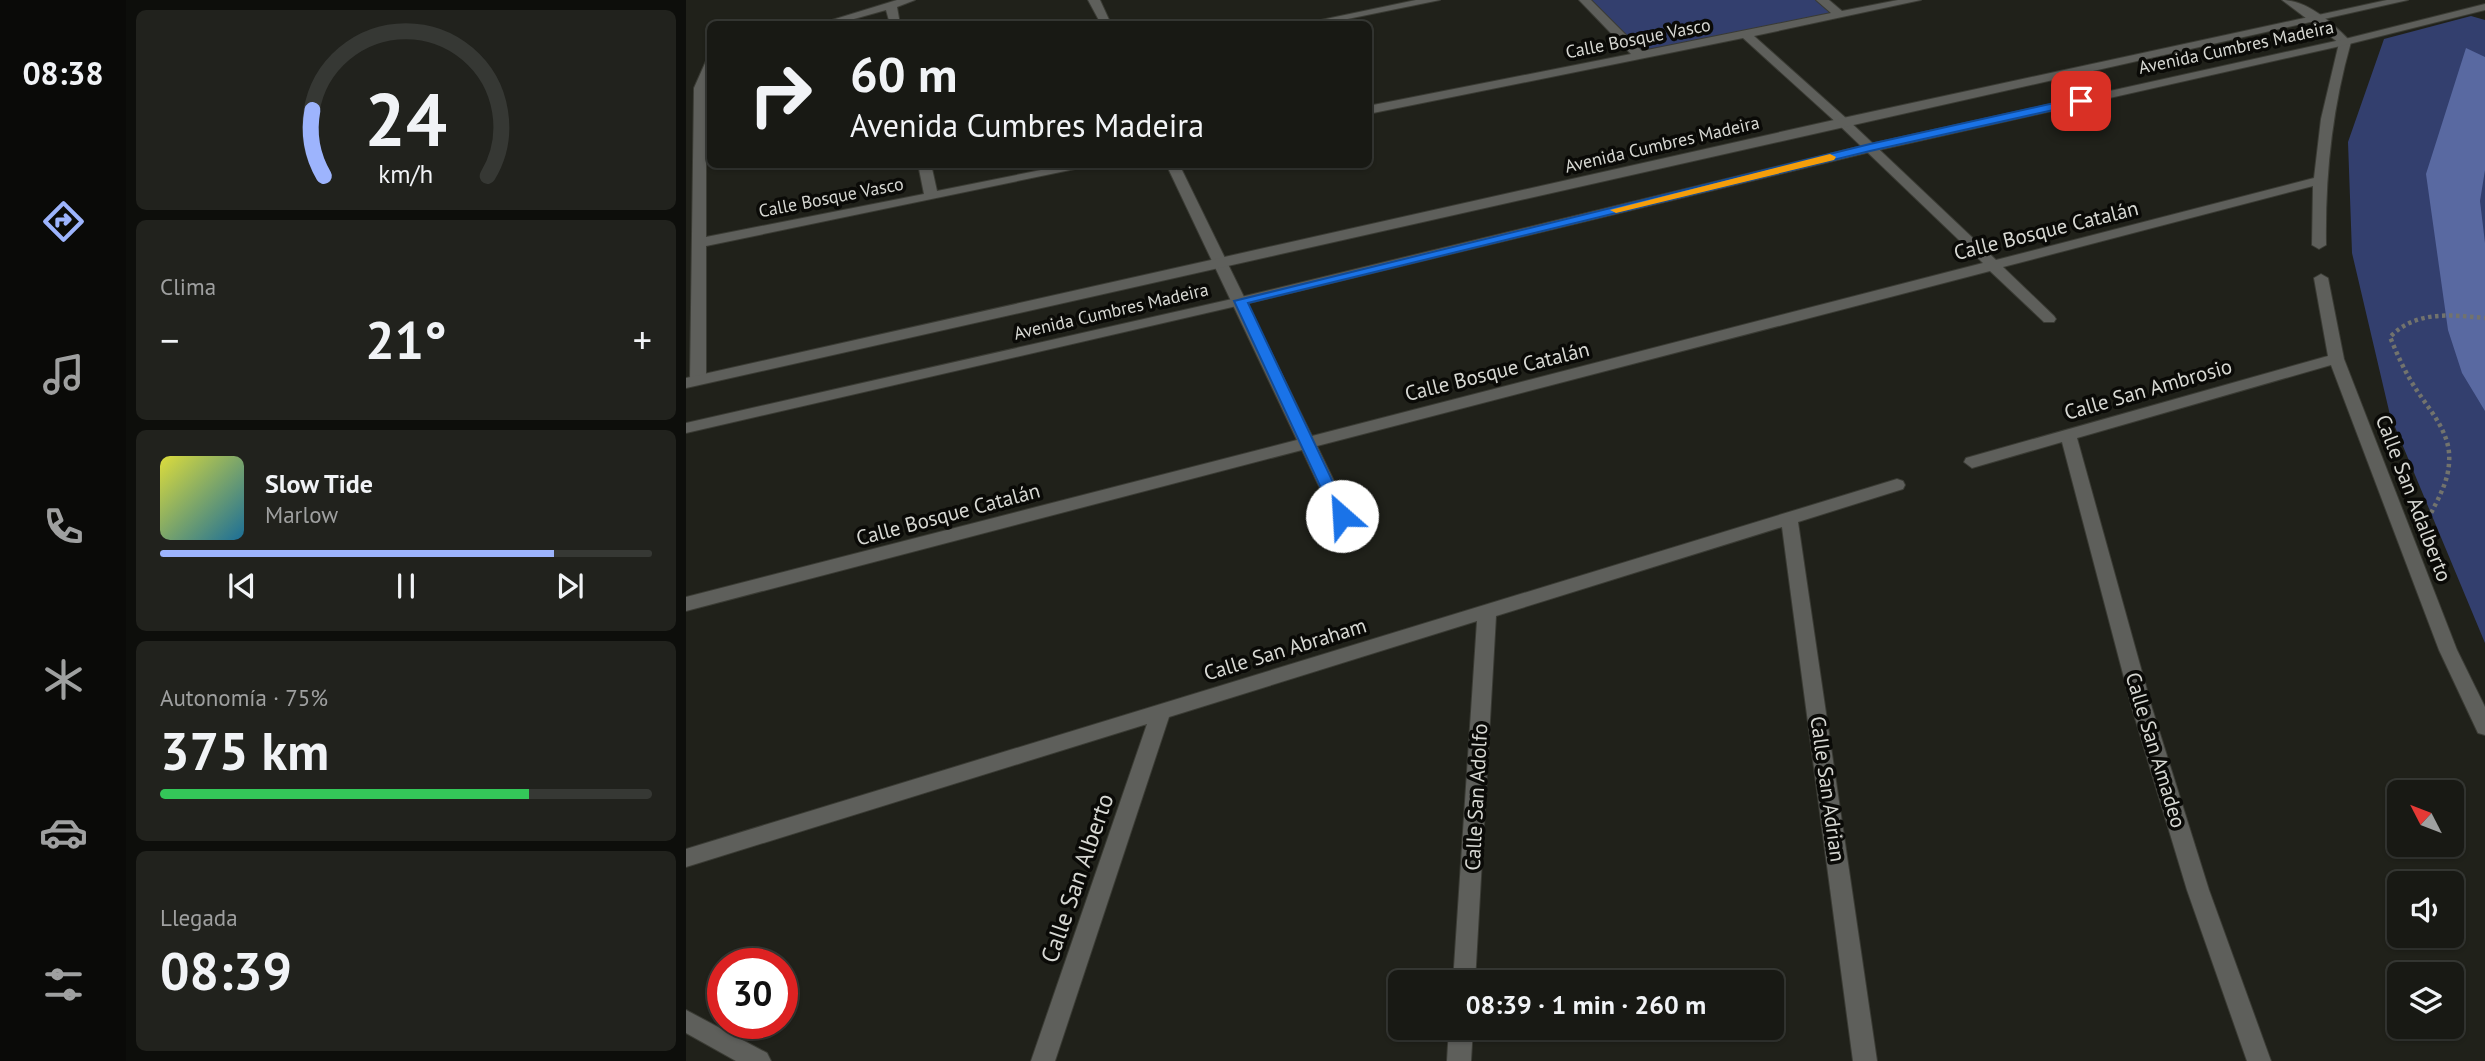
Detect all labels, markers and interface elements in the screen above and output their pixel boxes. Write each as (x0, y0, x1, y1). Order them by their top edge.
street label: Calle Bosque Vasco (1564, 13, 1712, 63)
street label: Avenida Cumbres Madeira (2136, 15, 2336, 79)
text: 60 m (850, 42, 957, 106)
icon: right (735, 49, 826, 140)
text: 08:38 (22, 52, 104, 94)
pin (2051, 71, 2111, 131)
text: 24 (365, 72, 447, 166)
icon: arrive (2062, 82, 2100, 120)
text: Avenida Cumbres Madeira (850, 104, 1204, 146)
street label: Avenida Cumbres Madeira (1562, 110, 1762, 178)
text: km/h (379, 158, 433, 190)
street label: Calle Bosque Vasco (757, 172, 905, 222)
street label: Calle Bosque Catalán (1951, 194, 2141, 266)
icon: directions (39, 197, 88, 246)
text: Clima (160, 272, 216, 301)
street label: Avenida Cumbres Madeira (1011, 277, 1211, 345)
text: 21° (365, 306, 447, 373)
text: − (160, 315, 179, 364)
text: + (633, 315, 652, 364)
street label: Calle Bosque Catalán (1402, 335, 1592, 407)
icon: music (39, 350, 88, 399)
street label: Calle San Ambrosio (2061, 352, 2235, 426)
street label: Calle San Adalberto (2370, 411, 2458, 585)
text: Slow Tide (265, 467, 373, 500)
street label: Calle Bosque Catalán (853, 476, 1043, 552)
position arrow (1305, 479, 1379, 553)
text: Marlow (265, 500, 338, 529)
icon: phone (39, 502, 88, 551)
icon: previous (223, 567, 261, 605)
icon: pause (387, 567, 425, 605)
icon: next (551, 567, 589, 605)
street label: Calle San Abraham (1200, 611, 1370, 687)
icon: climate (39, 655, 88, 704)
street label: Calle San Amadeo (2120, 669, 2192, 831)
text: Autonomía · 75% (160, 683, 328, 712)
street label: Calle San Adrian (1804, 714, 1852, 864)
text: 375 km (160, 717, 329, 784)
street label: Calle San Adolfo (1459, 723, 1493, 871)
north arrow (2387, 780, 2464, 858)
map controls (2387, 780, 2464, 1039)
street label: Calle San Alberto (1034, 789, 1120, 967)
icon: car (39, 808, 88, 857)
button: sound (2387, 871, 2464, 948)
text: Llegada (160, 903, 238, 932)
text: 08:39 (160, 937, 292, 1004)
speed limit sign: 30 (707, 948, 798, 1039)
icon: filters (39, 960, 88, 1009)
button: layers (2387, 962, 2464, 1039)
text: 08:39 · 1 min · 260 m (1466, 988, 1706, 1021)

